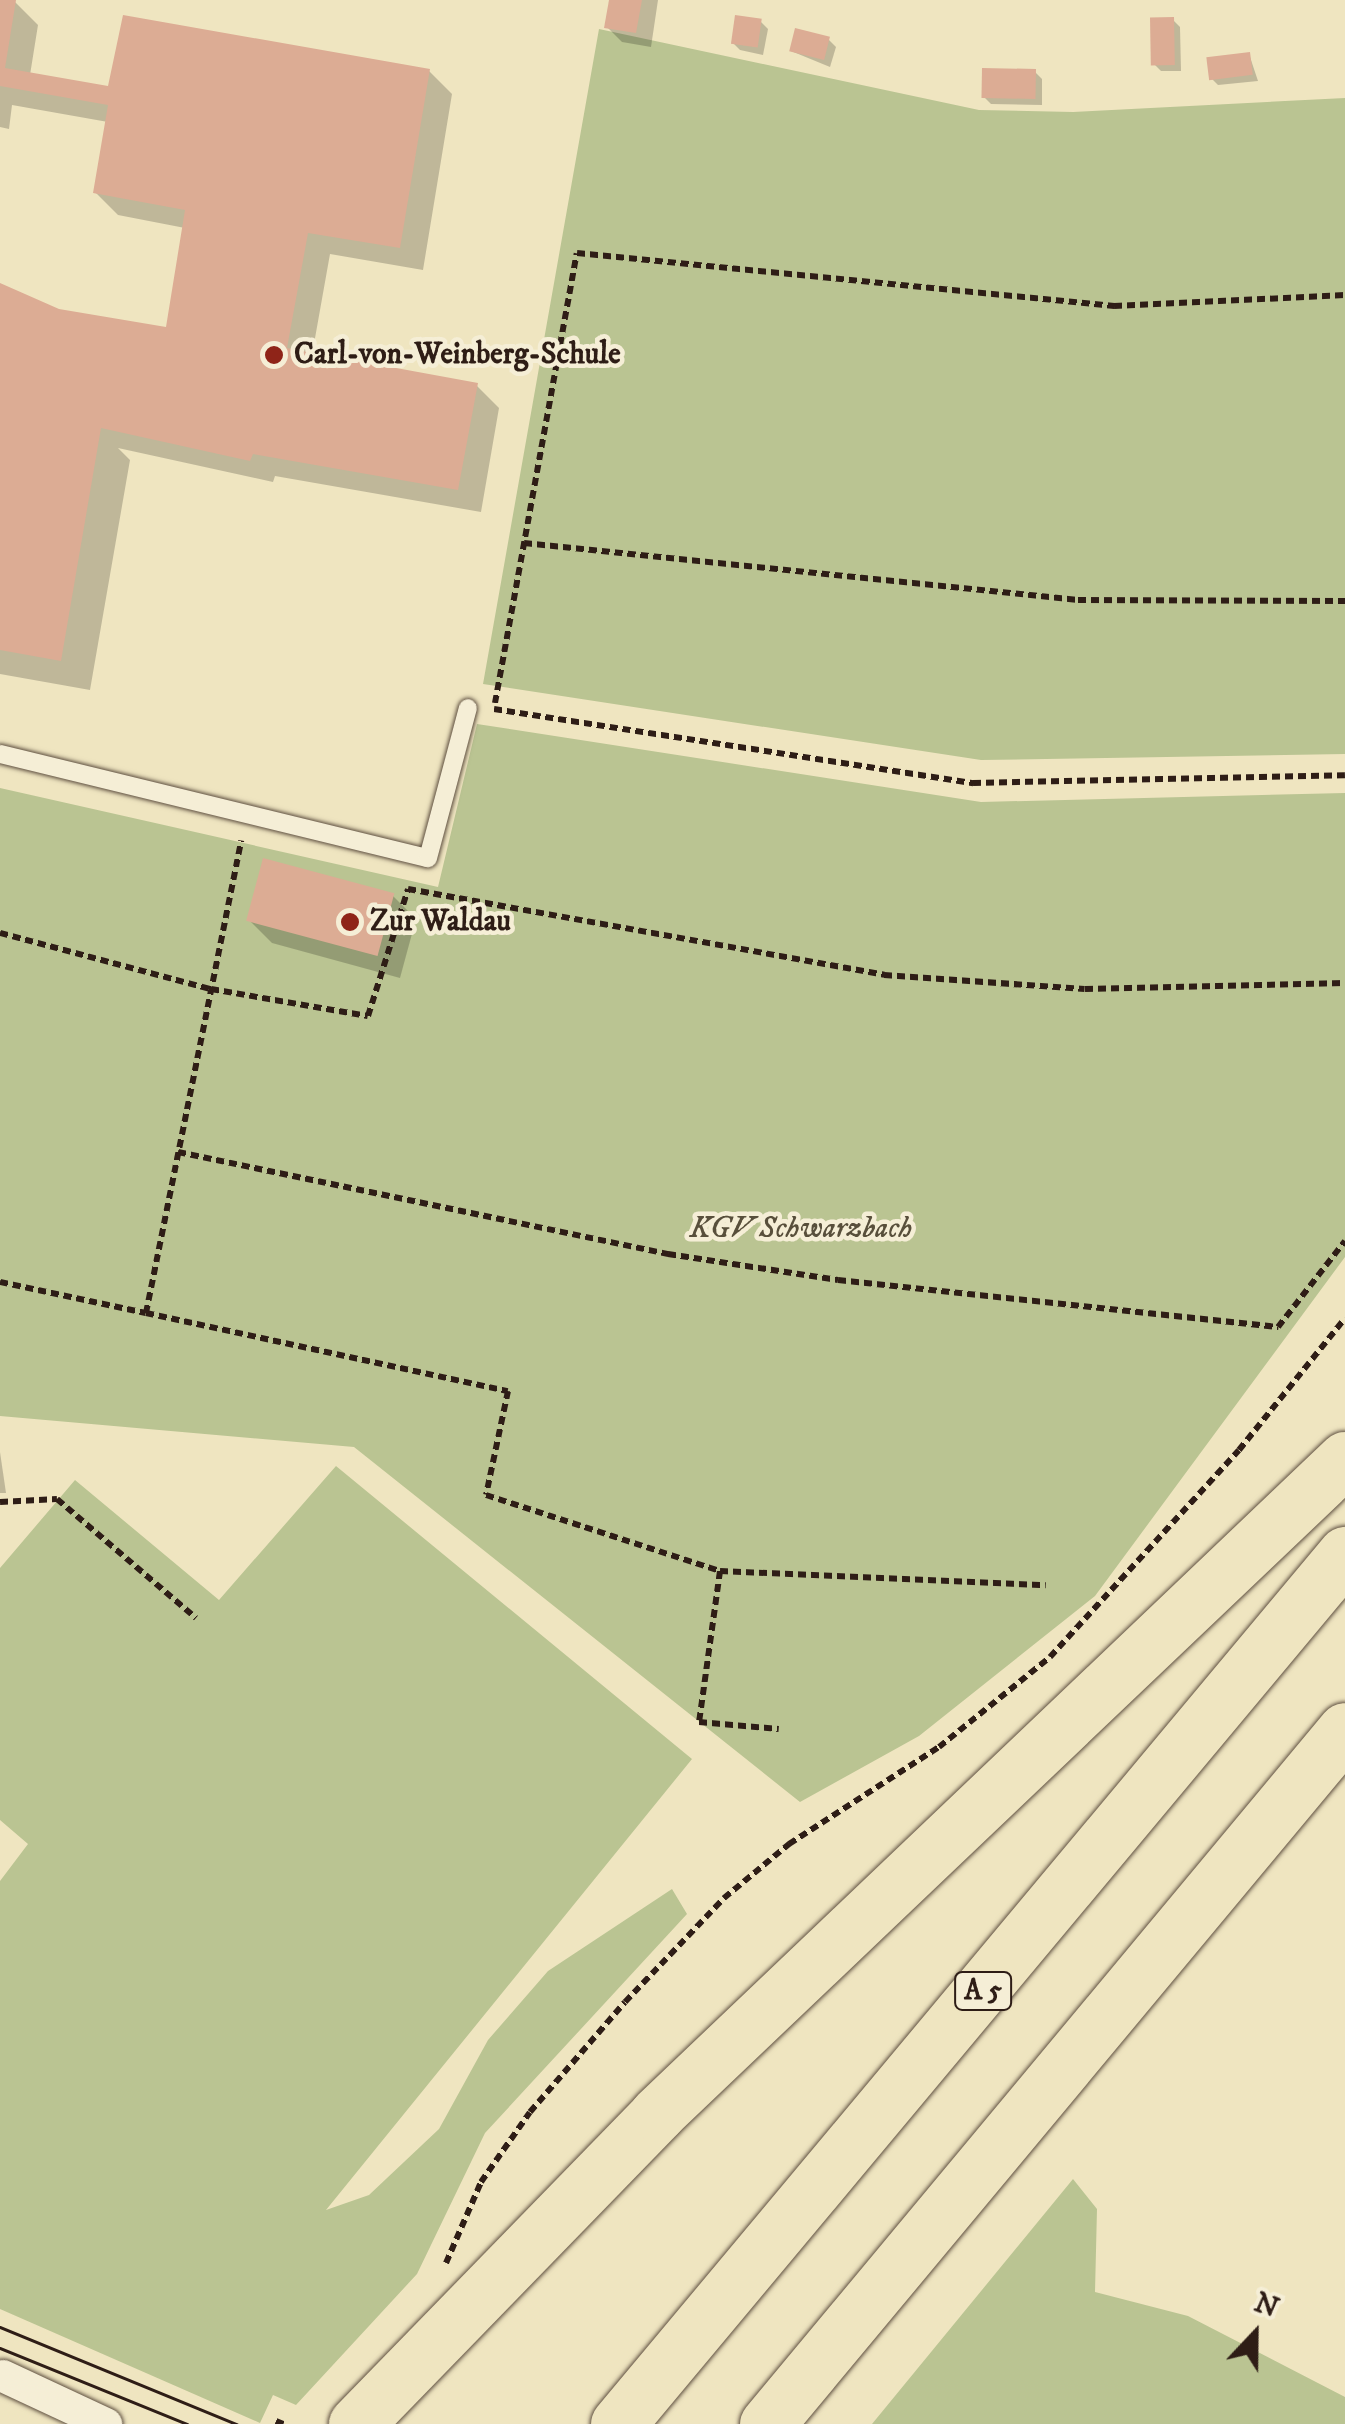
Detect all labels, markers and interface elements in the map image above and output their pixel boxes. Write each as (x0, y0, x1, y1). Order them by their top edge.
place label: Carl-von-Weinberg-Schule (294, 337, 621, 373)
marker: Carl-von-Weinberg-Schule (263, 344, 285, 366)
place label: Zur Waldau (370, 904, 511, 940)
marker: Zur Waldau (339, 911, 361, 933)
park label: KGV Schwarzbach (690, 1211, 912, 1247)
road number: A 5 (953, 1968, 1013, 2014)
north arrow (1205, 2284, 1305, 2384)
text: N (1249, 2285, 1284, 2326)

